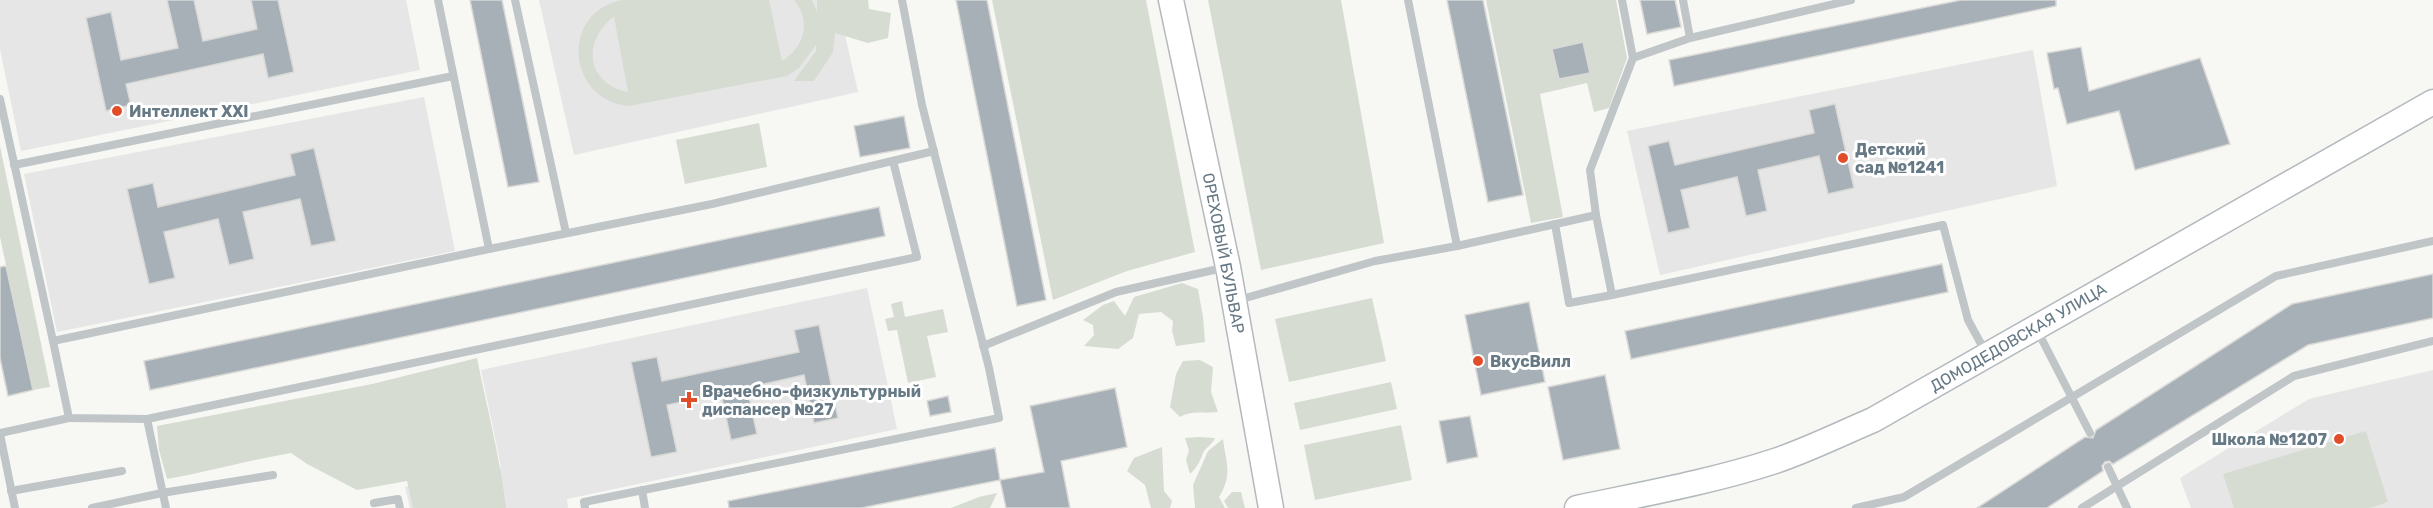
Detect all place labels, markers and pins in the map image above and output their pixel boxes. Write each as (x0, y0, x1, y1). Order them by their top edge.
place label: Интеллект XXI (129, 102, 249, 121)
marker: Интеллект XXI (110, 104, 124, 118)
place label: Детский сад №1241 (1855, 140, 1944, 177)
marker: Детский сад №1241 (1836, 151, 1850, 165)
place label: ВкусВилл (1490, 352, 1571, 371)
marker: ВкусВилл (1471, 354, 1485, 368)
place label: Врачебно-физкультурный диспансер №27 (702, 382, 921, 419)
marker: Врачебно-физкультурный диспансер №27 (680, 391, 698, 409)
place label: Школа №1207 (2211, 430, 2327, 449)
marker: Школа №1207 (2332, 432, 2346, 446)

